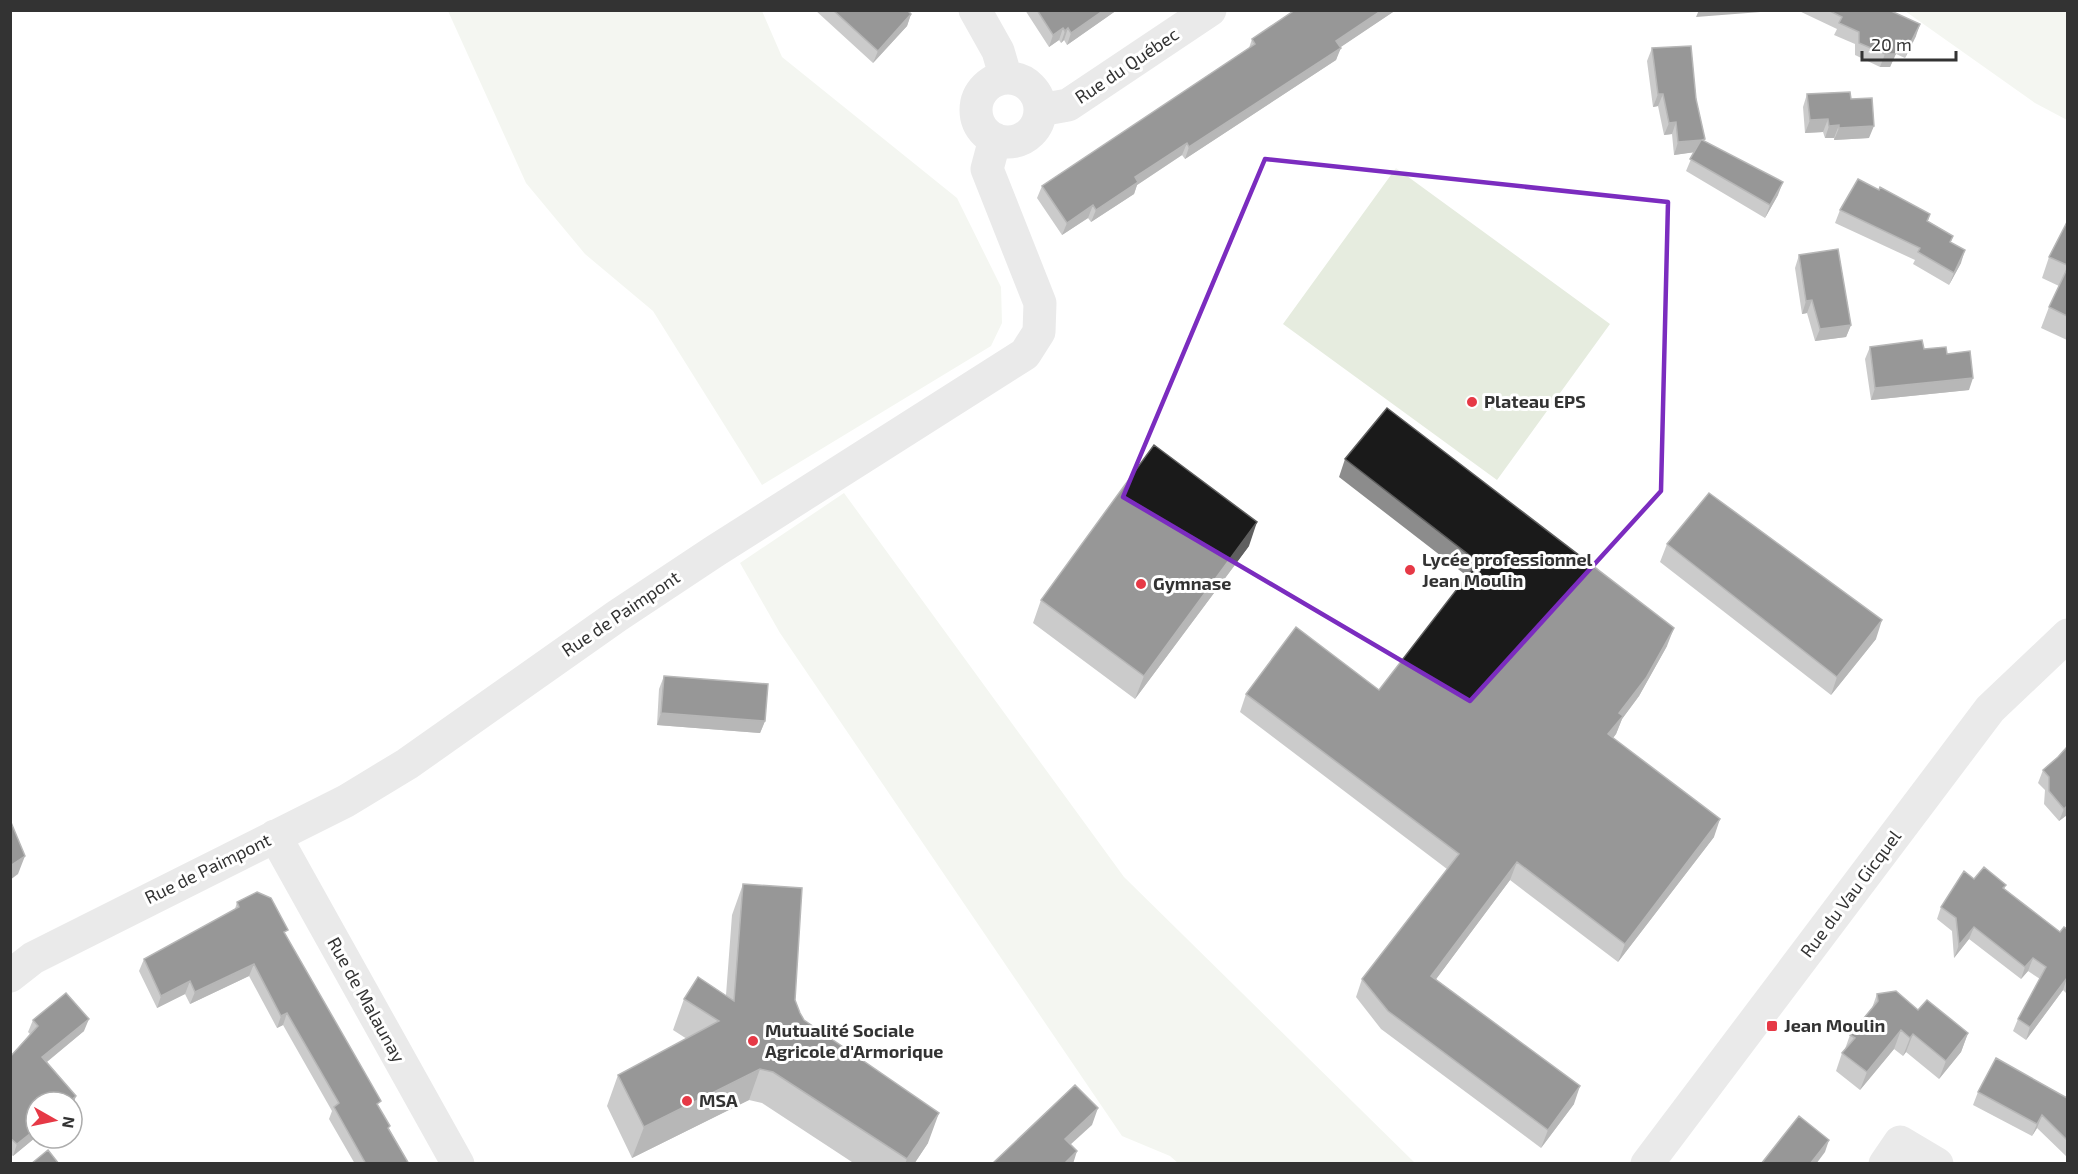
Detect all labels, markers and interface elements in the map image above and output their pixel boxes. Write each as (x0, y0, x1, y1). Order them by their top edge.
street label: Rue du Québec (1070, 22, 1183, 108)
scale bar (1862, 24, 1956, 62)
text: 20 m (1871, 33, 1912, 55)
place label: Plateau EPS (1484, 390, 1586, 412)
marker: Plateau EPS (1465, 395, 1479, 409)
place label: Lycée professionnel Jean Moulin (1422, 548, 1593, 591)
marker: Lycée professionnel Jean Moulin (1403, 563, 1417, 577)
street label: Rue de Paimpont (557, 565, 684, 661)
place label: Gymnase (1153, 572, 1232, 594)
marker: Gymnase (1134, 577, 1148, 591)
street label: Rue du Vau Gicquel (1795, 825, 1906, 961)
street label: Rue de Paimpont (141, 828, 274, 908)
street label: Rue de Malaunay (323, 933, 411, 1067)
place label: Jean Moulin (1784, 1014, 1885, 1036)
place label: Mutualité Sociale Agricole d'Armorique (765, 1019, 943, 1062)
marker: Jean Moulin (1765, 1019, 1779, 1033)
marker: Mutualité Sociale Agricole d'Armorique (746, 1034, 760, 1048)
place label: MSA (699, 1089, 738, 1111)
north arrow (24, 1090, 84, 1150)
marker: MSA (680, 1094, 694, 1108)
text: N (59, 1115, 80, 1130)

